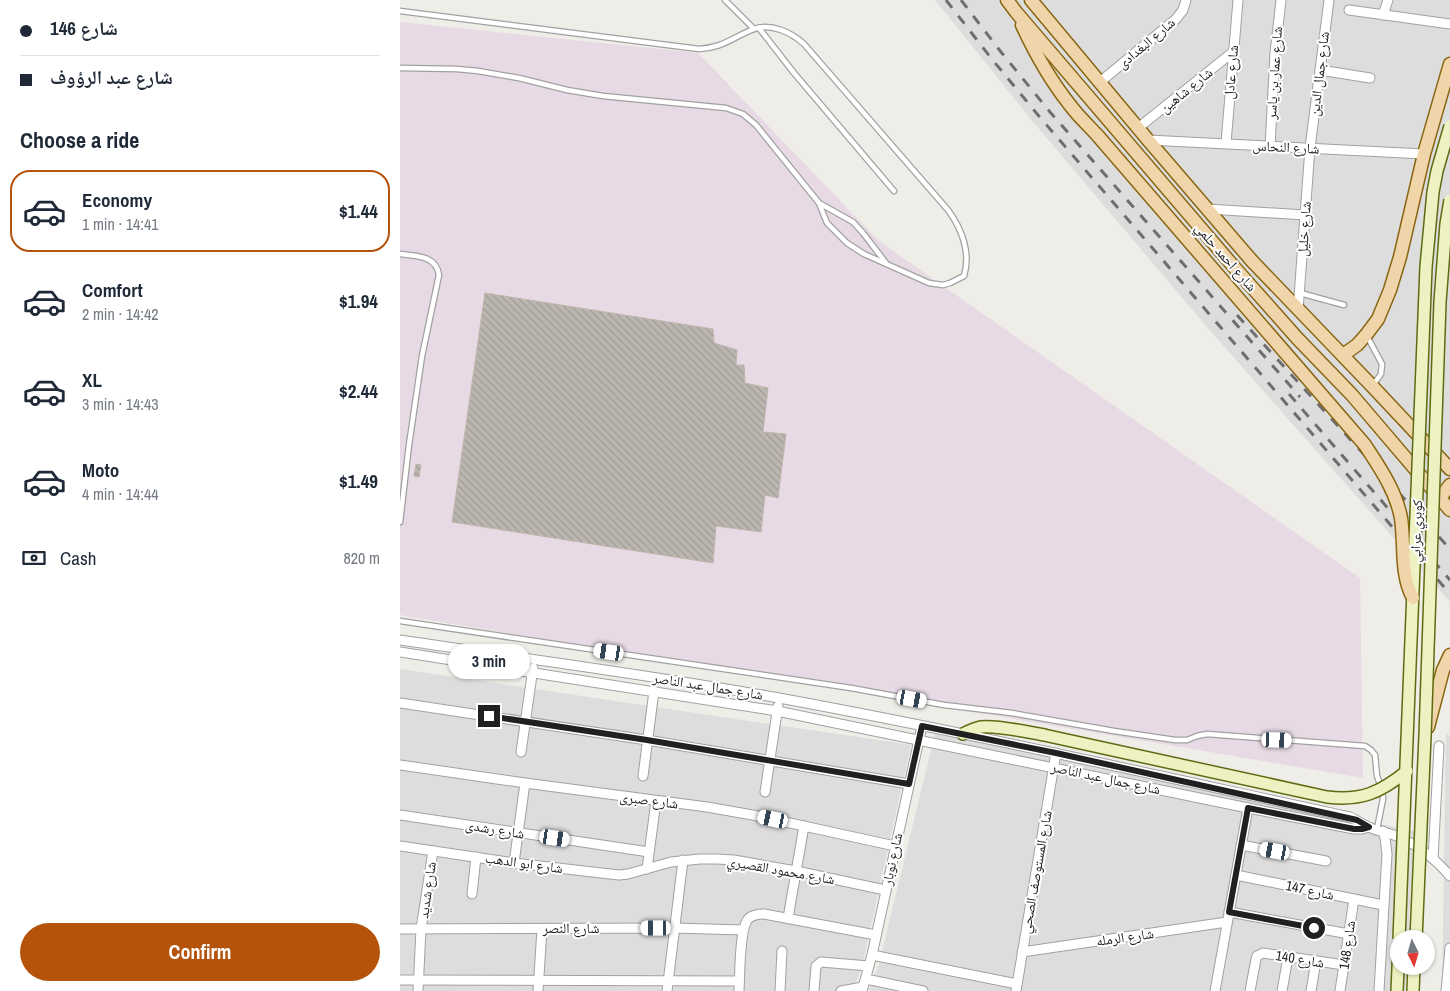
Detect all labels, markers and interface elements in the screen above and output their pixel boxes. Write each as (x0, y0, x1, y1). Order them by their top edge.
street label: شارع البغدادى (1113, 13, 1179, 73)
text: شارع 146 (50, 15, 118, 41)
street label: شارع عمار بن ياسر (1262, 26, 1287, 121)
street label: شارع جمال الدين (1305, 30, 1334, 118)
street label: شارع عادل (1220, 44, 1243, 100)
street label: شارع شاهين (1156, 63, 1217, 118)
text: شارع عبد الرؤوف (50, 64, 173, 90)
text: Choose a ride (20, 125, 139, 155)
street label: شارع النحاس (1252, 136, 1320, 159)
text: Economy (82, 187, 152, 213)
icon: car (22, 189, 67, 234)
text: $1.44 (339, 198, 378, 224)
street label: شارع خليل (1293, 201, 1316, 257)
text: 1 min · 14:41 (82, 213, 159, 235)
street label: شارع احمد حلمي (1189, 219, 1261, 297)
text: Comfort (82, 277, 143, 303)
icon: car (22, 279, 67, 324)
text: $1.94 (339, 288, 378, 314)
text: 2 min · 14:42 (82, 303, 159, 325)
text: XL (82, 367, 102, 393)
icon: car (22, 369, 67, 414)
text: $2.44 (339, 378, 378, 404)
text: 3 min · 14:43 (82, 393, 159, 415)
text: Moto (82, 457, 119, 483)
icon: car (22, 459, 67, 504)
text: $1.49 (339, 468, 378, 494)
text: 4 min · 14:44 (82, 483, 159, 505)
street label: كوبري عرابي (1406, 499, 1429, 563)
icon: cash (20, 544, 48, 572)
text: Cash (60, 545, 96, 571)
text: 820 m (344, 547, 380, 569)
car (593, 642, 624, 662)
callout: 3 min (448, 644, 530, 678)
text: 3 min (472, 650, 506, 672)
street label: شارع جمال عبد الناصر (651, 668, 764, 705)
car (895, 689, 928, 709)
route end (478, 705, 500, 727)
car (1261, 732, 1292, 748)
street label: شارع جمال عبد الناصر (1049, 757, 1162, 799)
street label: شارع صبرى (618, 787, 679, 814)
car (756, 809, 789, 829)
street label: شارع المستوصف الصحي (1016, 809, 1058, 935)
street label: شارع رشدى (464, 815, 526, 844)
car (539, 828, 570, 848)
street label: شارع نوبار (877, 831, 907, 888)
car (1258, 841, 1291, 861)
street label: شارع ابو الدهب (484, 849, 564, 878)
street label: شارع محمود القصيري (725, 852, 836, 891)
street label: شارع شديد (414, 860, 441, 920)
street label: شارع 147 (1284, 876, 1336, 905)
route start (1303, 917, 1325, 939)
street label: شارع النصر (542, 919, 599, 938)
street label: شارع 148 (1335, 920, 1360, 971)
car (641, 921, 671, 936)
button: Confirm (20, 923, 380, 981)
street label: شارع الرمله (1095, 924, 1155, 951)
north arrow (1390, 930, 1435, 975)
map controls (1390, 930, 1435, 975)
street label: شارع 140 (1274, 946, 1326, 973)

